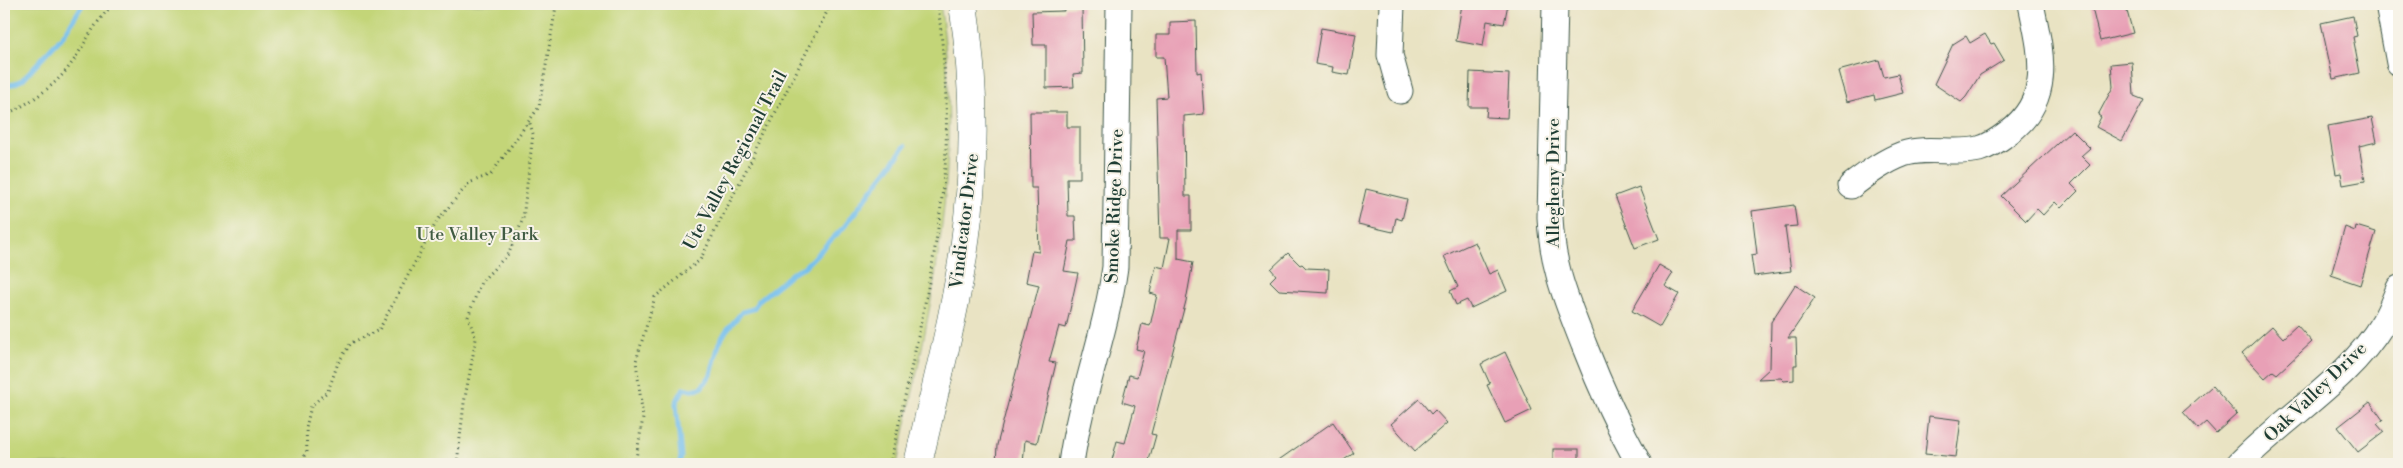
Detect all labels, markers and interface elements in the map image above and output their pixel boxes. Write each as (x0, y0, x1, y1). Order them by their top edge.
street label: Ute Valley Regional Trail (678, 66, 793, 254)
street label: Allegheny Drive (1542, 118, 1565, 249)
street label: Smoke Ridge Drive (1100, 128, 1129, 284)
street label: Vindicator Drive (945, 152, 984, 291)
park label: Ute Valley Park (416, 223, 540, 246)
street label: Oak Valley Drive (2259, 337, 2372, 447)

